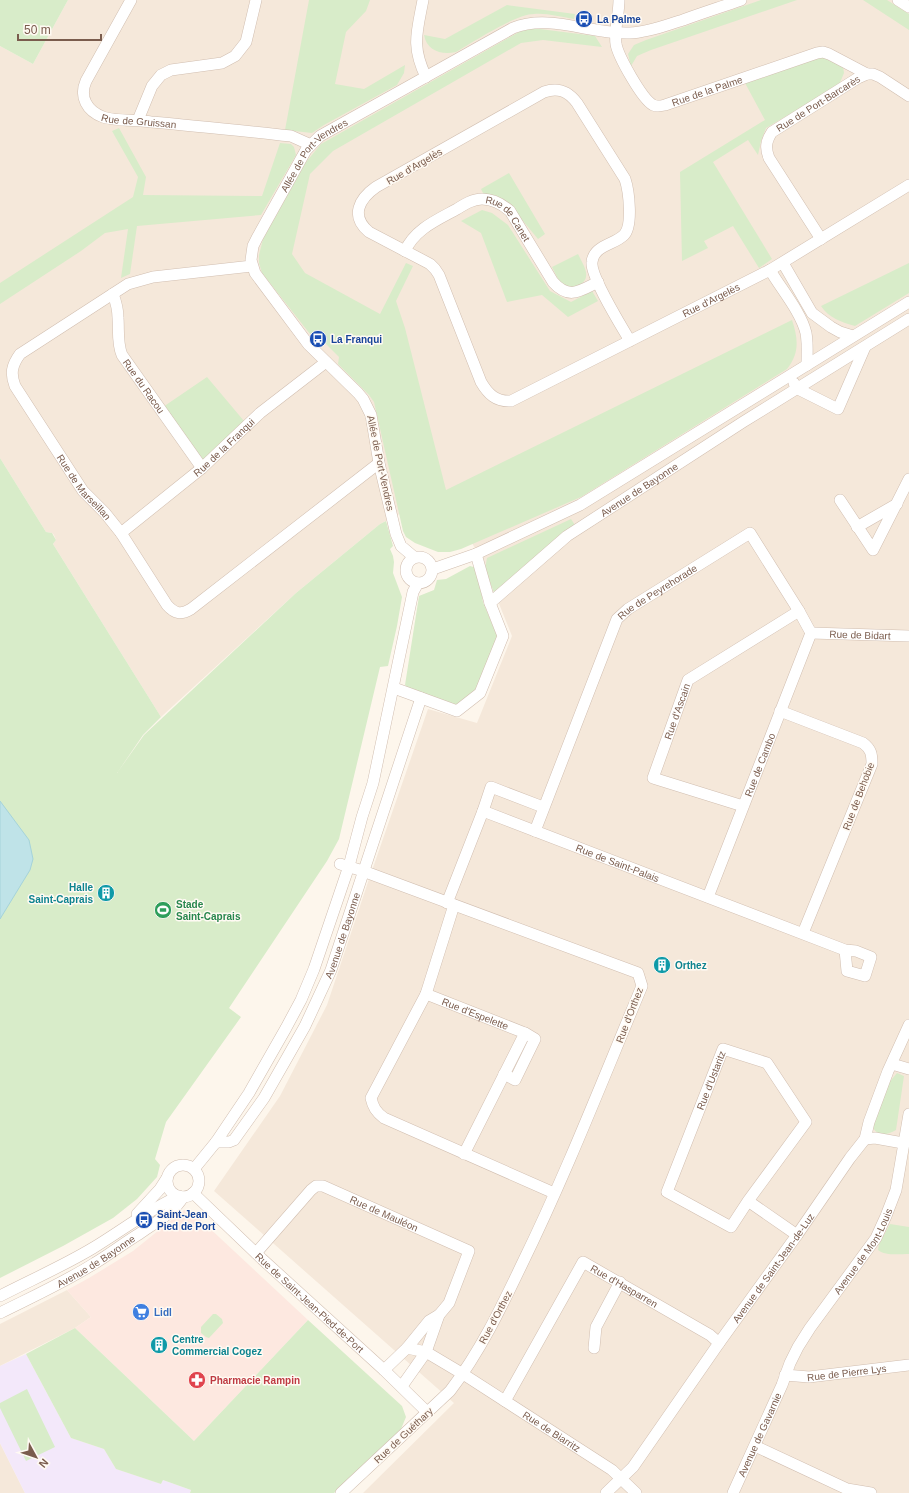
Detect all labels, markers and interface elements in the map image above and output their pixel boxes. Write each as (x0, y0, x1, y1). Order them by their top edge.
bus stop icon: La Palme (574, 9, 594, 29)
place label: La Palme (597, 14, 641, 25)
scale bar (18, 16, 101, 42)
text: 50 m (24, 23, 51, 37)
street label: Rue de Port-Barcarès (774, 73, 862, 134)
street label: Rue de la Palme (670, 74, 744, 108)
street label: Rue de Gruissan (100, 112, 177, 130)
street label: Allée de Port-Vendres (279, 117, 350, 194)
street label: Rue d'Argelès (384, 146, 444, 187)
street label: Rue de Canet (485, 194, 532, 244)
street label: Rue d'Argelès (681, 281, 742, 319)
bus stop icon: La Franqui (308, 329, 328, 349)
place label: La Franqui (331, 334, 382, 345)
street label: Rue du Racou (121, 357, 166, 416)
street label: Allée de Port-Vendres (365, 414, 396, 512)
street label: Rue de la Franqui (191, 416, 257, 479)
street label: Rue de Marseillan (55, 452, 113, 522)
street label: Avenue de Bayonne (598, 461, 680, 519)
street label: Rue de Peyrehorade (616, 562, 699, 622)
street label: Rue de Bidart (829, 629, 891, 641)
street label: Rue d'Ascain (662, 682, 692, 741)
street label: Rue de Cambo (743, 731, 778, 798)
street label: Rue de Behobie (840, 760, 877, 832)
street label: Rue de Saint-Palais (574, 842, 661, 884)
place label: Halle Saint-Caprais (29, 882, 93, 905)
building icon: Halle Saint-Caprais (96, 883, 116, 903)
street label: Avenue de Bayonne (323, 891, 362, 980)
place label: Stade Saint-Caprais (176, 899, 241, 922)
sports icon: Stade Saint-Caprais (153, 900, 173, 920)
building icon: Orthez (652, 955, 672, 975)
place label: Orthez (675, 960, 707, 971)
street label: Rue d'Orthez (614, 986, 645, 1045)
street label: Rue d'Espelette (440, 996, 510, 1032)
street label: Rue d'Ustaritz (695, 1049, 728, 1112)
street label: Rue de Mauléon (348, 1194, 420, 1234)
street label: Avenue de Mont-Louis (832, 1207, 894, 1296)
place label: Saint-Jean Pied de Port (157, 1209, 216, 1232)
bus stop icon: Saint-Jean Pied de Port (134, 1210, 154, 1230)
street label: Avenue de Saint-Jean-de-Luz (730, 1211, 816, 1325)
street label: Avenue de Bayonne (55, 1233, 137, 1290)
street label: Rue de Saint-Jean-Pied-de-Port (253, 1251, 366, 1355)
street label: Rue d'Hasparren (589, 1263, 659, 1310)
street label: Rue d'Orthez (477, 1289, 514, 1346)
supermarket icon: Lidl (131, 1302, 151, 1322)
place label: Lidl (154, 1307, 172, 1318)
place label: Centre Commercial Cogez (172, 1334, 262, 1357)
building icon: Centre Commercial Cogez (149, 1335, 169, 1355)
street label: Rue de Pierre Lys (806, 1363, 887, 1383)
pharmacy icon: Pharmacie Rampin (187, 1370, 207, 1390)
place label: Pharmacie Rampin (210, 1375, 300, 1386)
street label: Avenue de Gavarnie (736, 1391, 784, 1479)
street label: Rue de Guéthary (372, 1405, 435, 1465)
street label: Rue de Biarritz (521, 1409, 582, 1454)
north arrow (16, 1437, 56, 1477)
text: N (36, 1457, 51, 1470)

